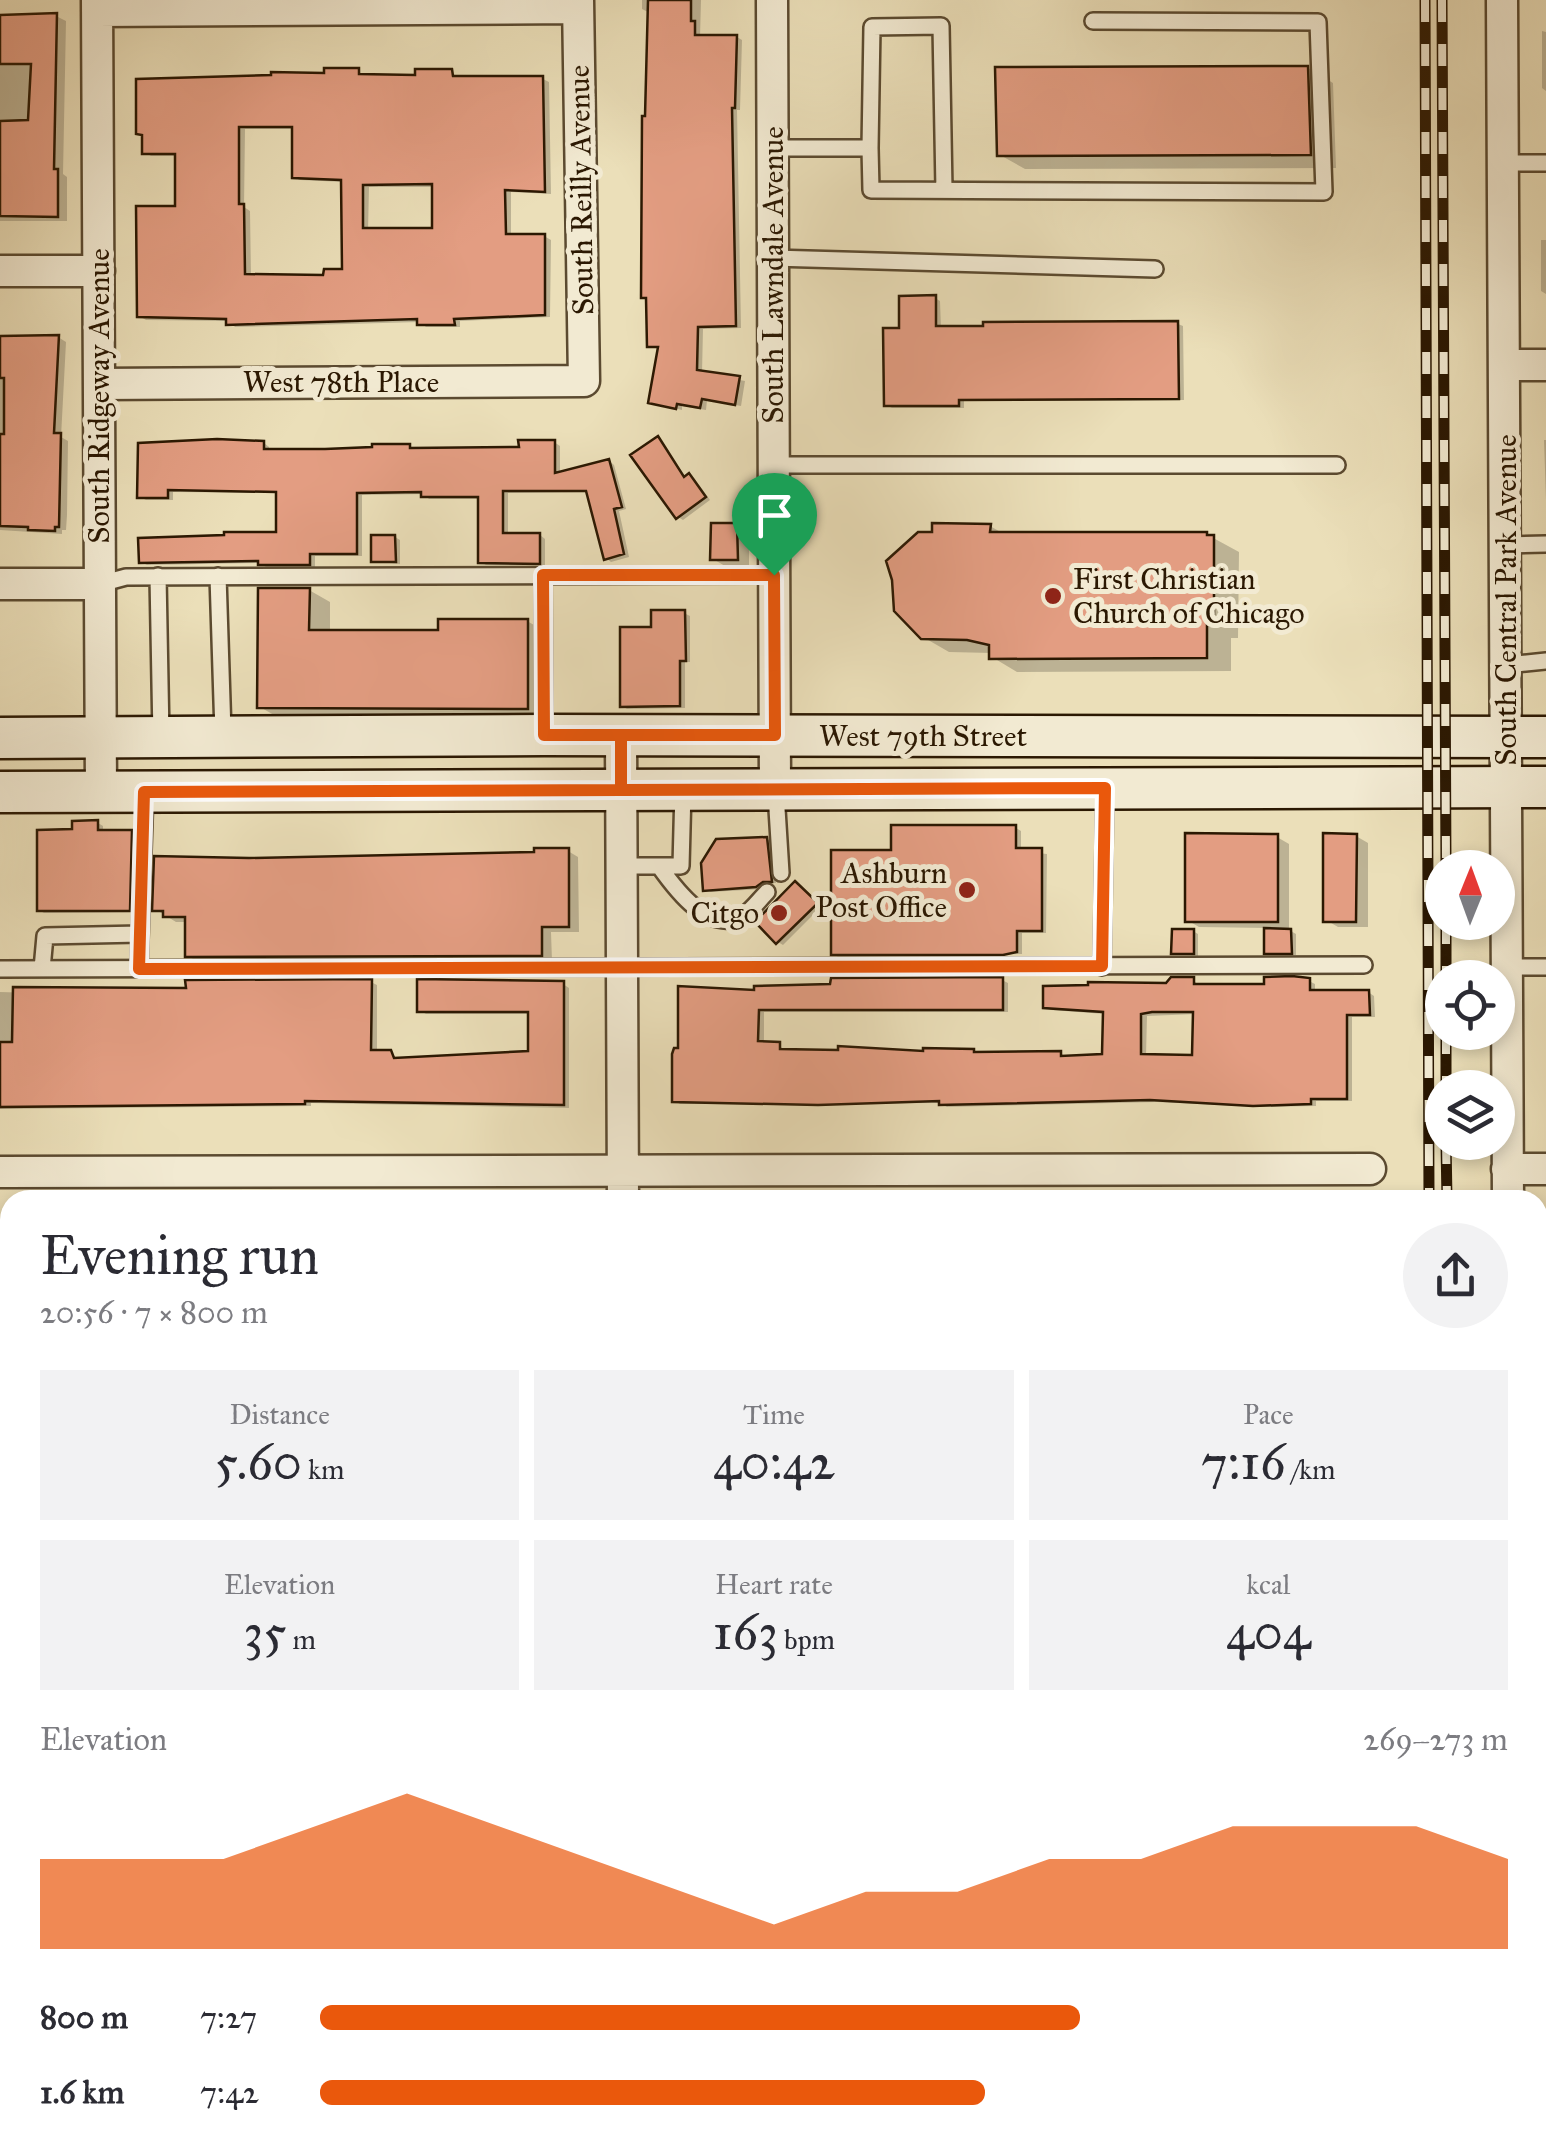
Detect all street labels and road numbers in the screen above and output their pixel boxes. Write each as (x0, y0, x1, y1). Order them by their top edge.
street label: South Reilly Avenue (561, 65, 601, 315)
street label: South Lawndale Avenue (755, 126, 791, 424)
street label: South Ridgeway Avenue (81, 248, 117, 544)
street label: West 78th Place (243, 364, 439, 400)
street label: South Central Park Avenue (1488, 434, 1524, 766)
street label: West 79th Street (819, 718, 1027, 755)

